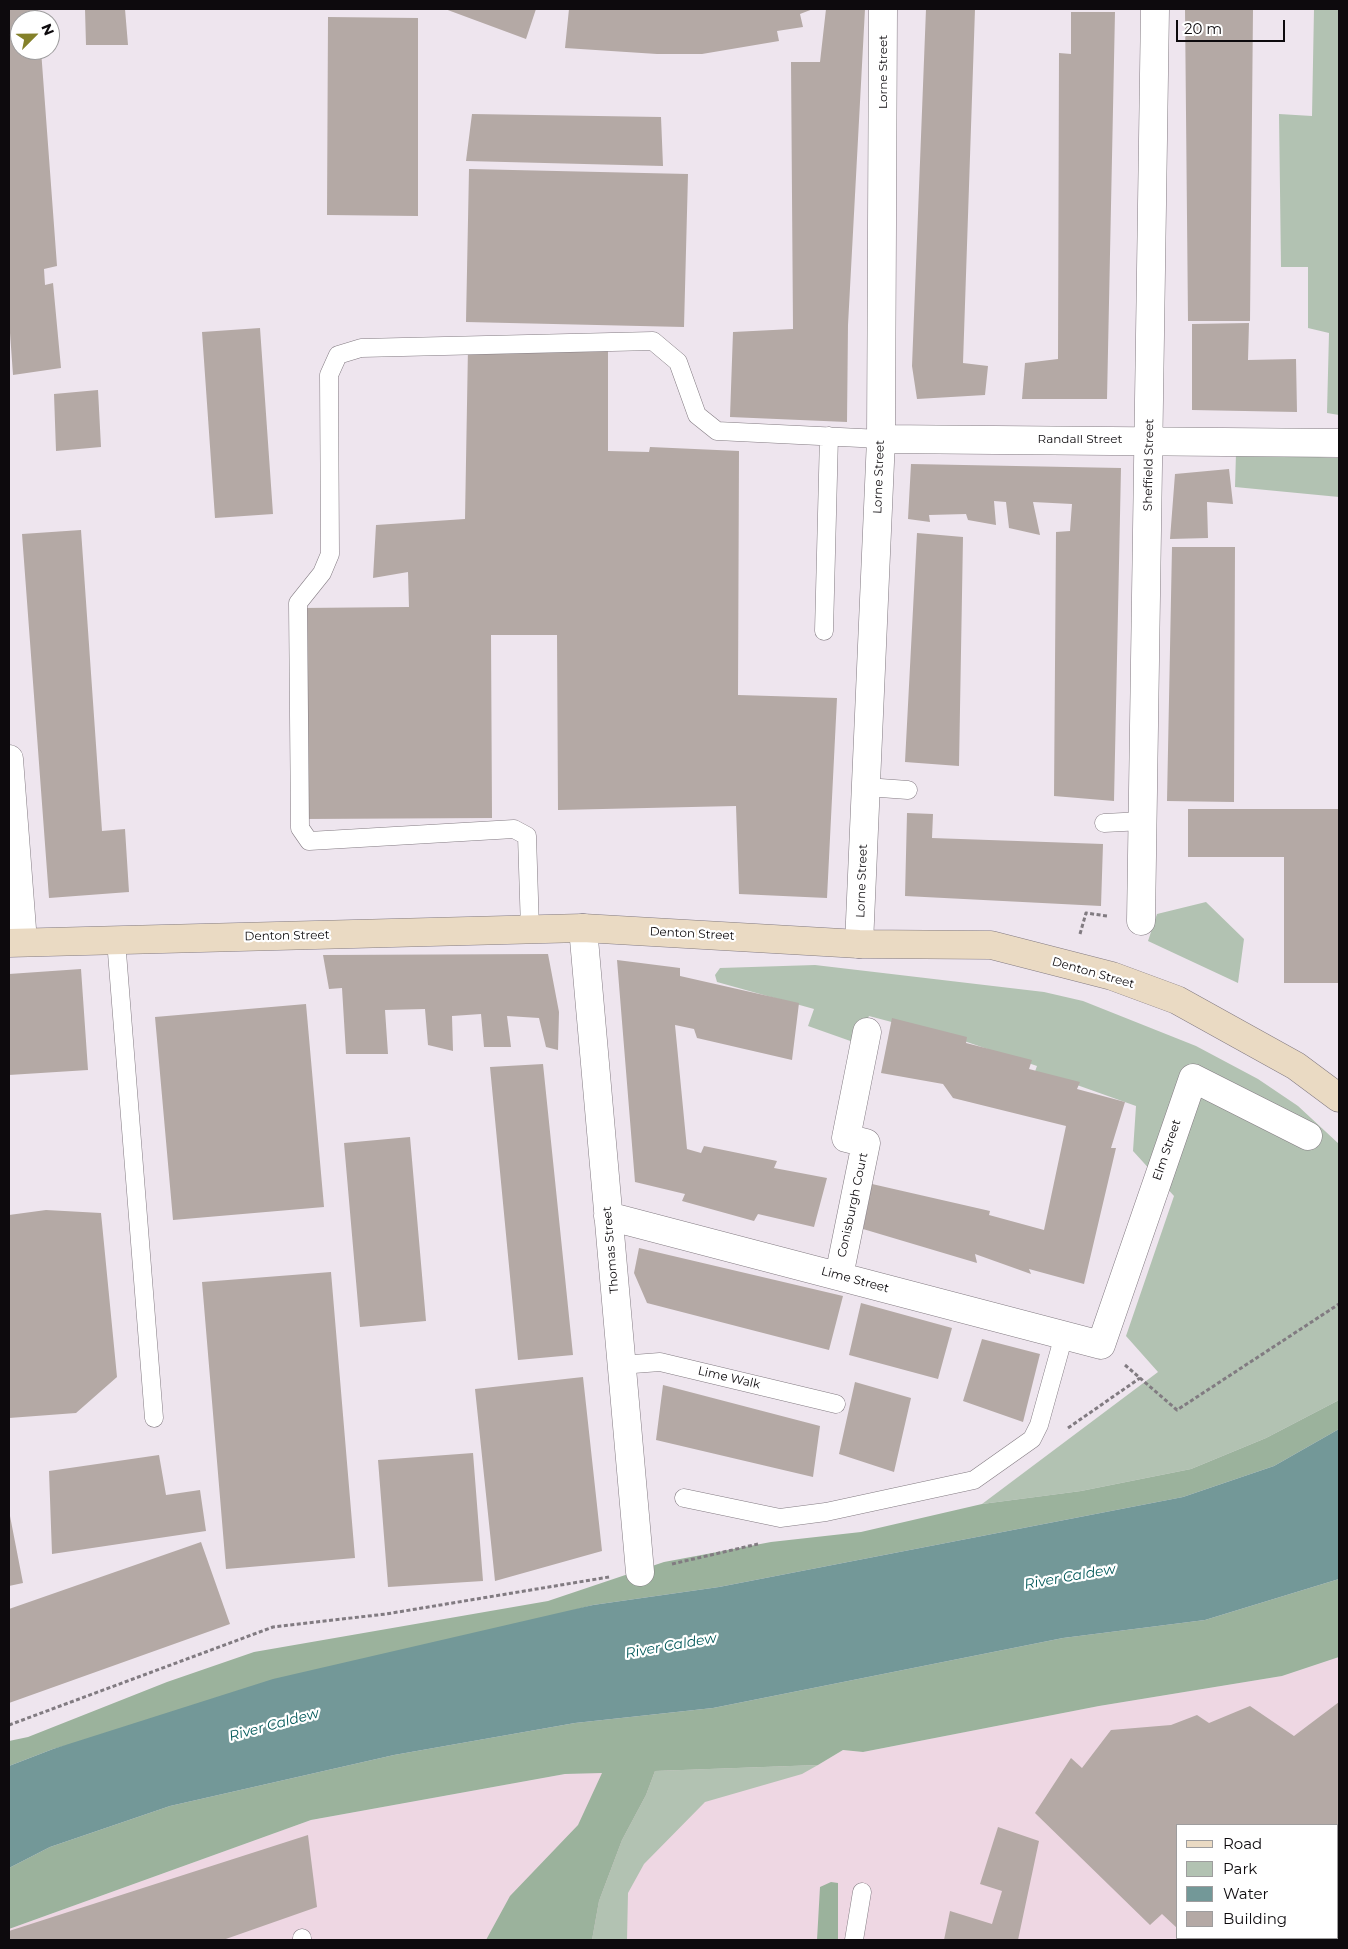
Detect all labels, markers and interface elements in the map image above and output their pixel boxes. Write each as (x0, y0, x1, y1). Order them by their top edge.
north arrow (10, 10, 60, 60)
scale bar (1178, 10, 1287, 42)
text: 20 m (1184, 19, 1222, 38)
text: N (37, 21, 58, 38)
street label: Lorne Street (876, 35, 890, 109)
street label: Sheffield Street (1141, 419, 1157, 511)
street label: Randall Street (1038, 432, 1122, 446)
street label: Lorne Street (871, 440, 887, 514)
street label: Lorne Street (854, 844, 870, 918)
street label: Denton Street (649, 925, 735, 943)
street label: Denton Street (244, 928, 330, 944)
street label: Denton Street (1050, 954, 1136, 992)
street label: Elm Street (1150, 1118, 1184, 1182)
street label: Conisburgh Court (835, 1151, 871, 1259)
street label: Thomas Street (600, 1206, 622, 1294)
street label: Lime Street (819, 1264, 891, 1296)
street label: Lime Walk (696, 1364, 762, 1392)
water label: River Caldew (1023, 1561, 1117, 1593)
water label: River Caldew (624, 1630, 718, 1662)
water label: River Caldew (227, 1705, 321, 1745)
legend (1176, 1824, 1338, 1939)
text: Road (1223, 1834, 1262, 1853)
text: Park (1223, 1859, 1257, 1878)
text: Water (1223, 1884, 1269, 1903)
text: Building (1223, 1909, 1287, 1928)

